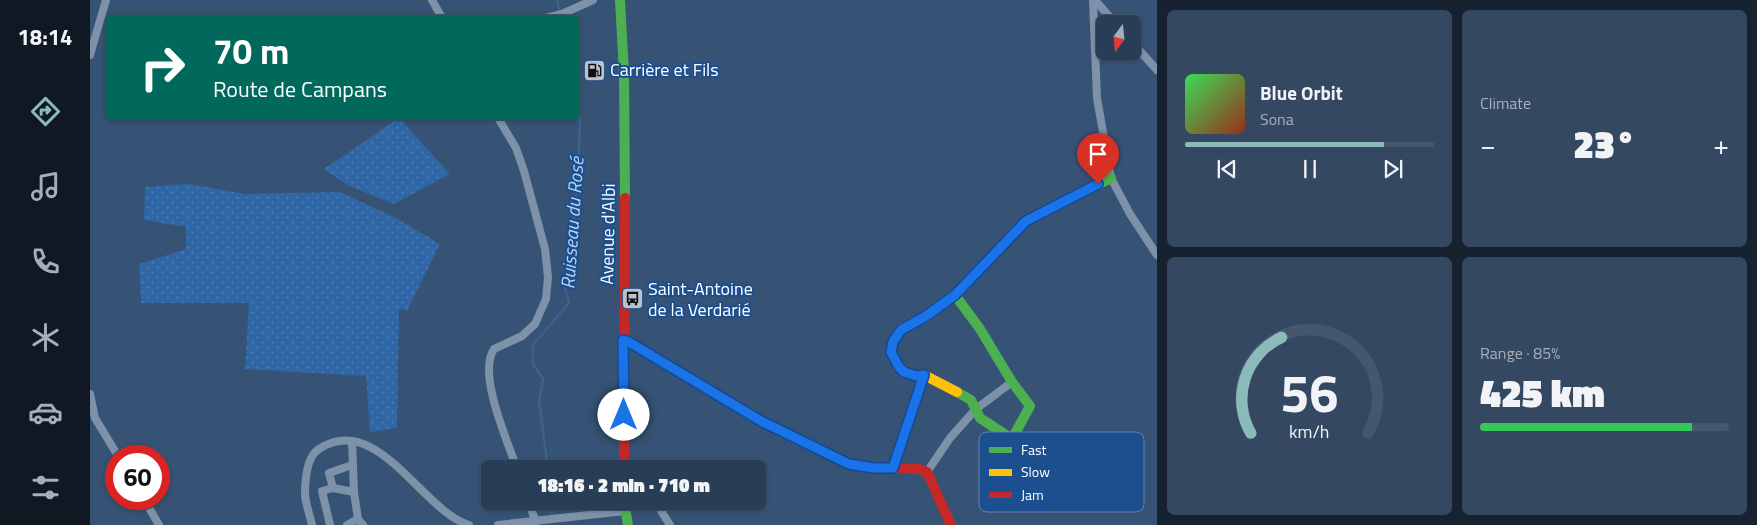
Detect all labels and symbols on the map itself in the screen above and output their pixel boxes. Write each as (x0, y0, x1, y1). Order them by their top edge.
north arrow (1096, 15, 1141, 60)
place label: Carrière et Fils (610, 56, 719, 83)
fuel station icon: Carrière et Fils (582, 58, 606, 82)
pin (1077, 133, 1119, 184)
water label: Ruisseau du Rosé (552, 154, 591, 290)
street label: Avenue d'Albi (593, 183, 622, 285)
place label: Saint-Antoine de la Verdarié (648, 275, 753, 323)
bus stop icon: Saint-Antoine de la Verdarié (620, 287, 644, 311)
position arrow (597, 388, 649, 440)
legend (979, 432, 1144, 512)
text: Fast (1021, 439, 1046, 460)
speed limit sign: 60 (105, 445, 170, 510)
text: Slow (1021, 461, 1050, 482)
text: Jam (1021, 484, 1044, 505)

